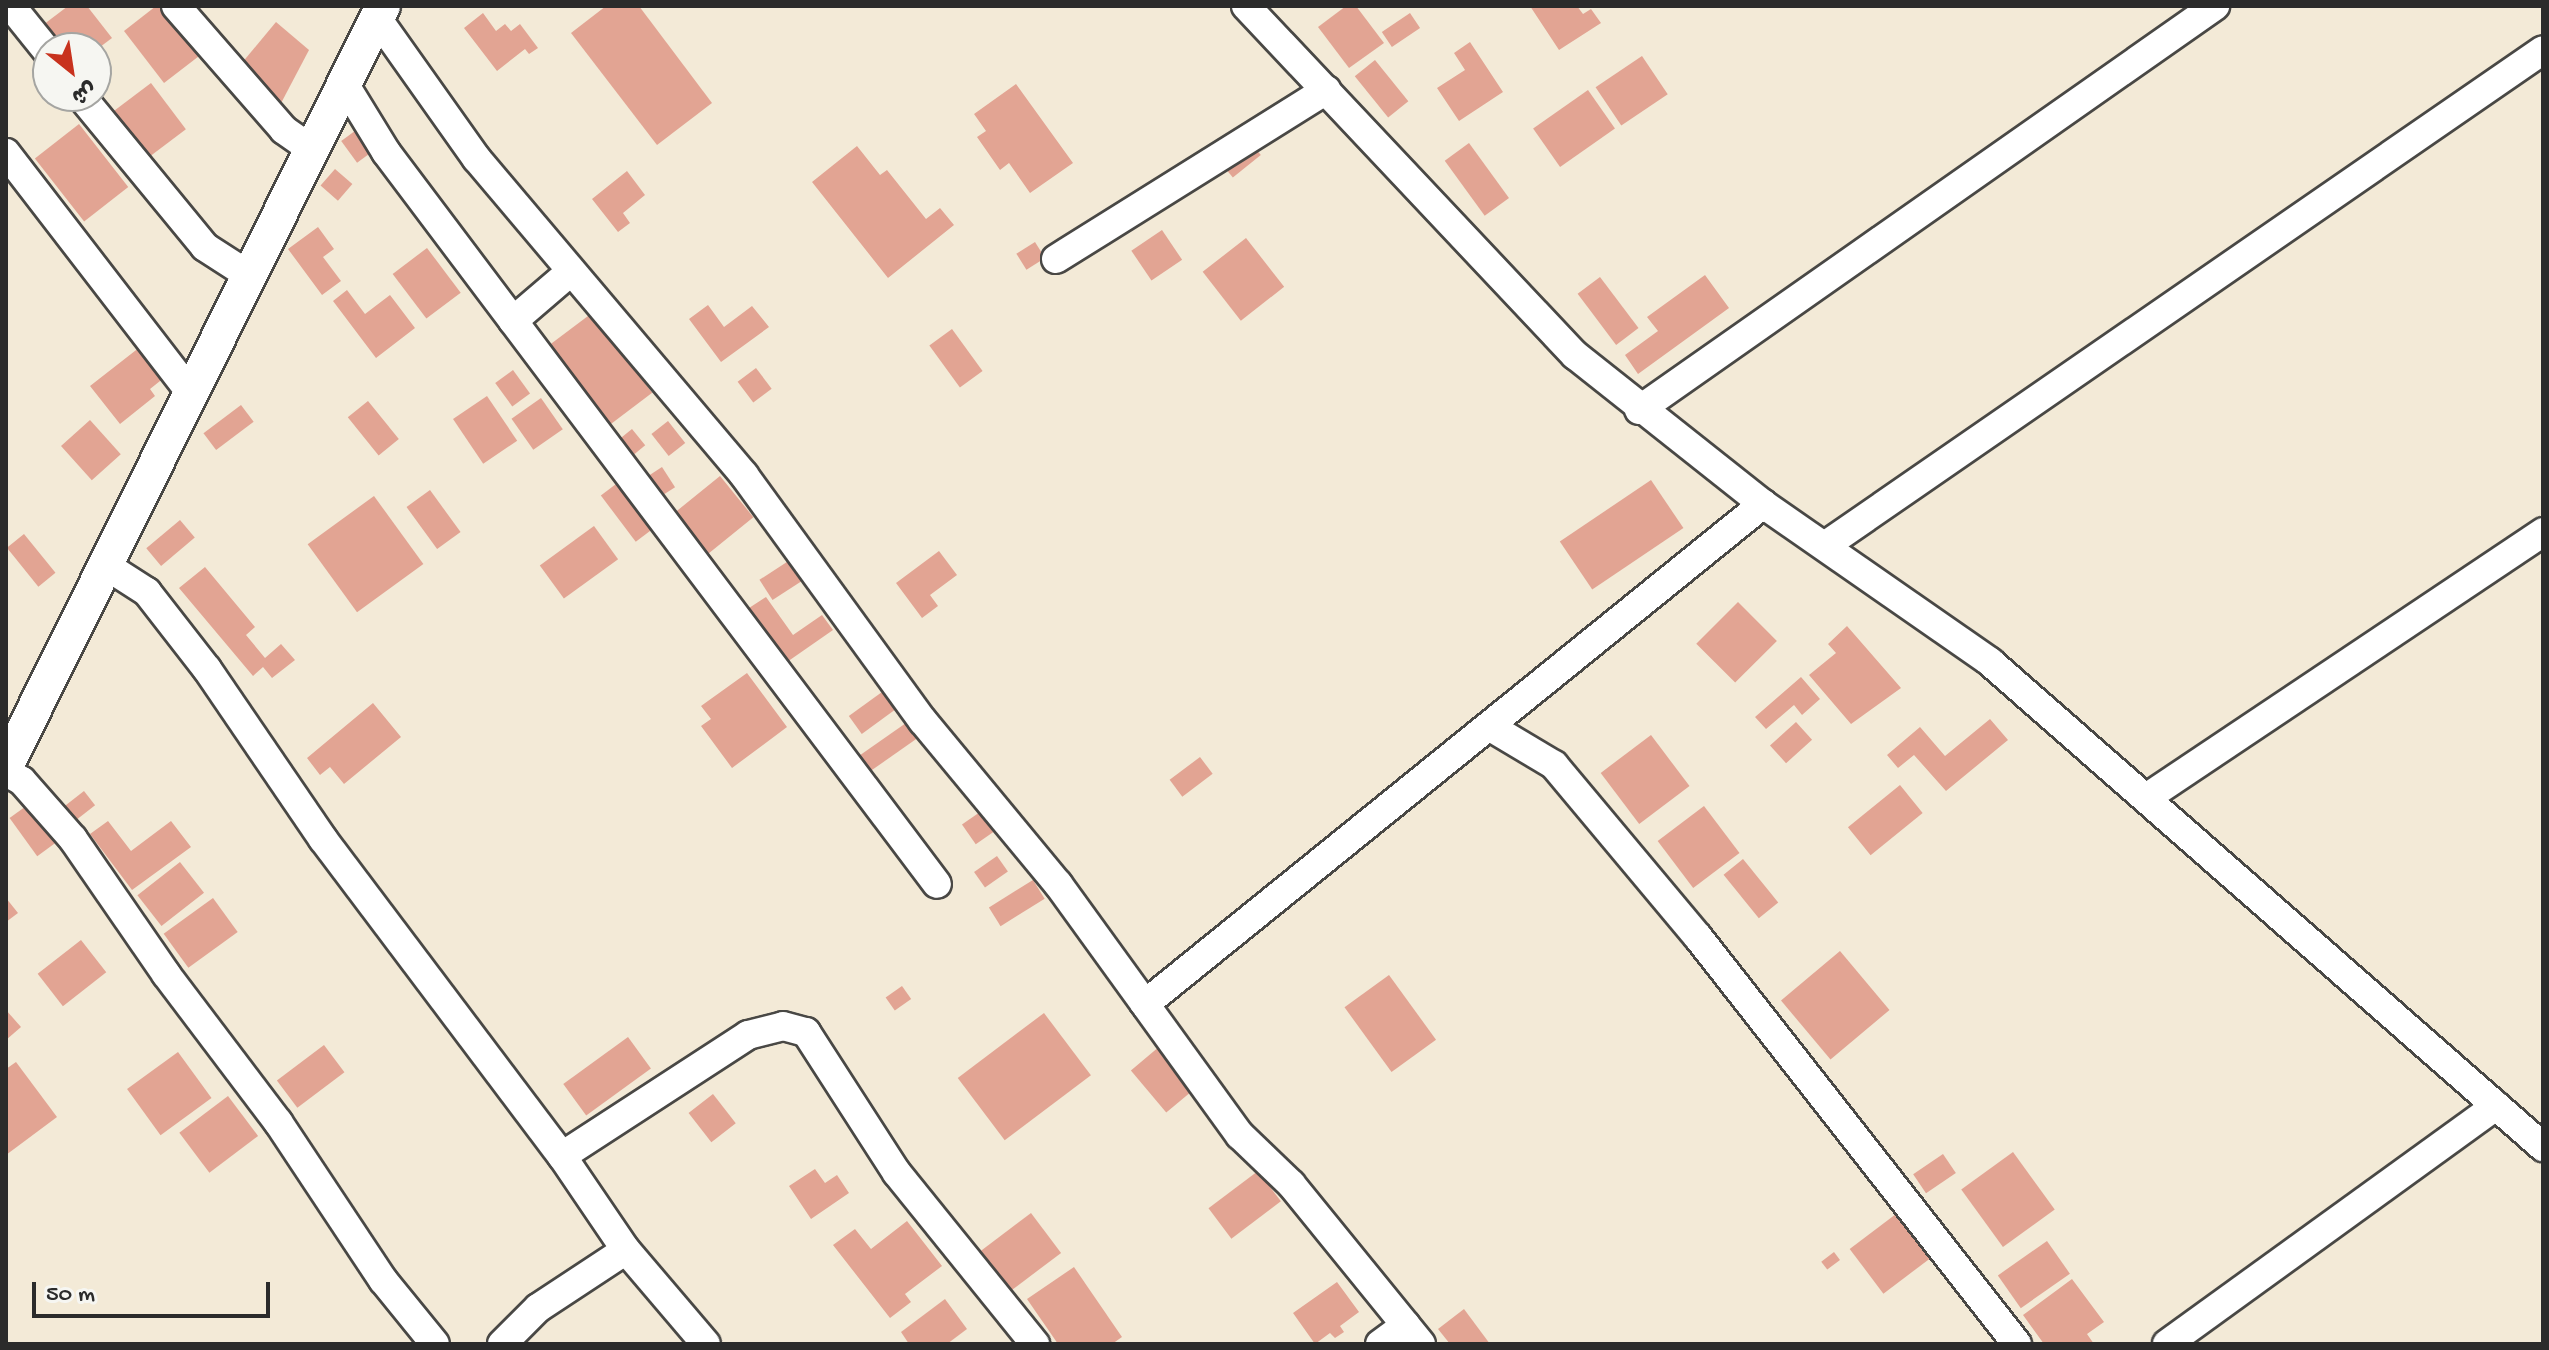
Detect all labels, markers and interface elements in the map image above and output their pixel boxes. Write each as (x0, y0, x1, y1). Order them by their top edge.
north arrow (32, 32, 112, 112)
text: ش (66, 74, 100, 108)
scale bar (36, 1266, 274, 1316)
text: 50 m (46, 1281, 95, 1310)

